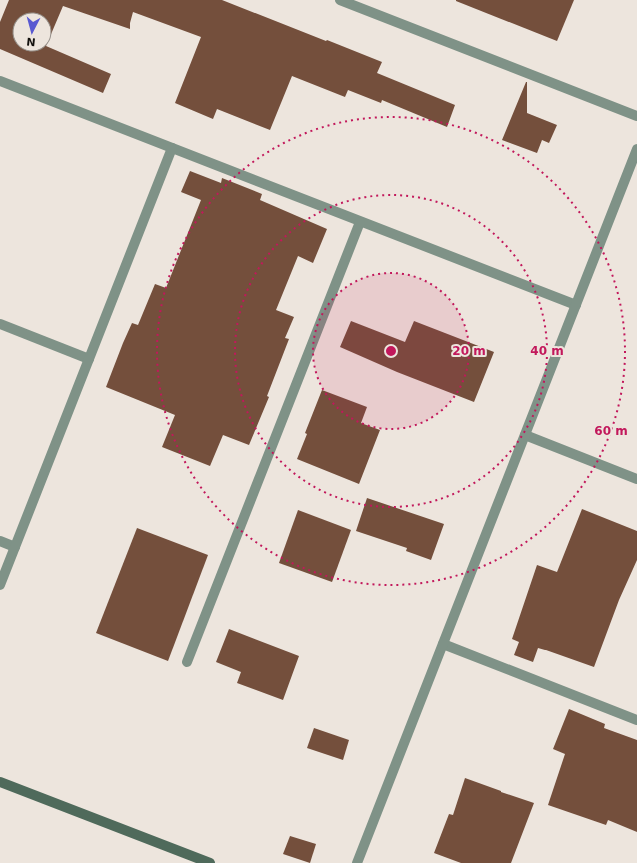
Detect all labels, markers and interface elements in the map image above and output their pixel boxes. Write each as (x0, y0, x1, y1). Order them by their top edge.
north arrow (12, 12, 52, 52)
text: N (26, 35, 36, 48)
centre of rings (384, 344, 398, 358)
text: 20 m (452, 344, 486, 358)
text: 40 m (530, 344, 564, 358)
text: 60 m (594, 424, 628, 438)

